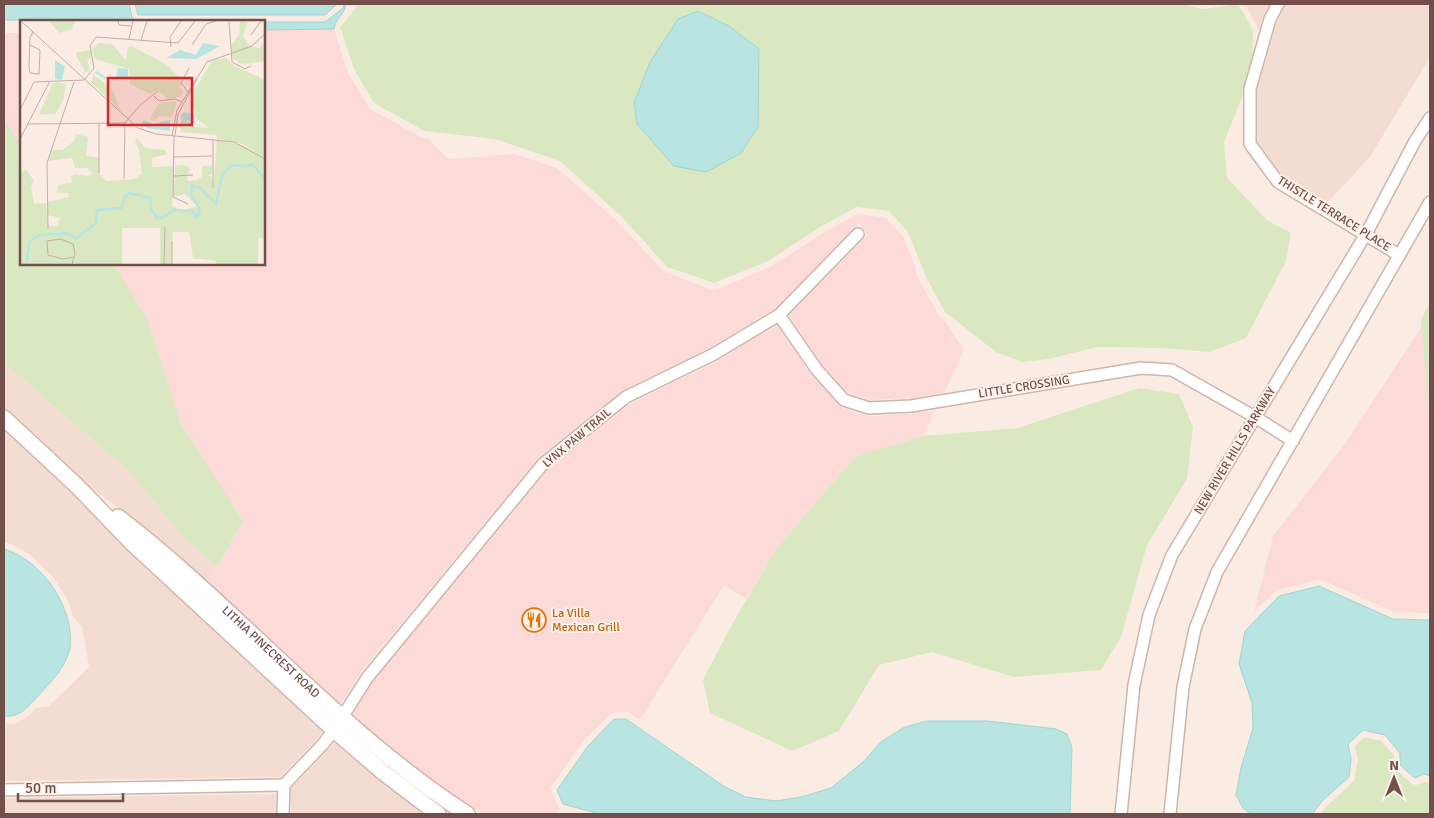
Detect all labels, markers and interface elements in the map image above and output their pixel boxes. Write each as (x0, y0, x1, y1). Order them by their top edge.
inset map (20, 20, 265, 265)
street label: THISTLE TERRACE PLACE (1275, 173, 1393, 255)
street label: LITTLE CROSSING (977, 372, 1071, 402)
street label: NEW RIVER HILLS PARKWAY (1191, 385, 1279, 517)
street label: LYNX PAW TRAIL (540, 405, 614, 471)
street label: LITHIA PINECREST ROAD (219, 602, 323, 701)
place label: La Villa Mexican Grill (552, 606, 620, 635)
restaurant icon: La Villa Mexican Grill (521, 607, 547, 633)
north arrow (1369, 753, 1419, 803)
text: N (1389, 757, 1399, 774)
scale bar (18, 770, 122, 802)
text: 50 m (25, 779, 56, 797)

